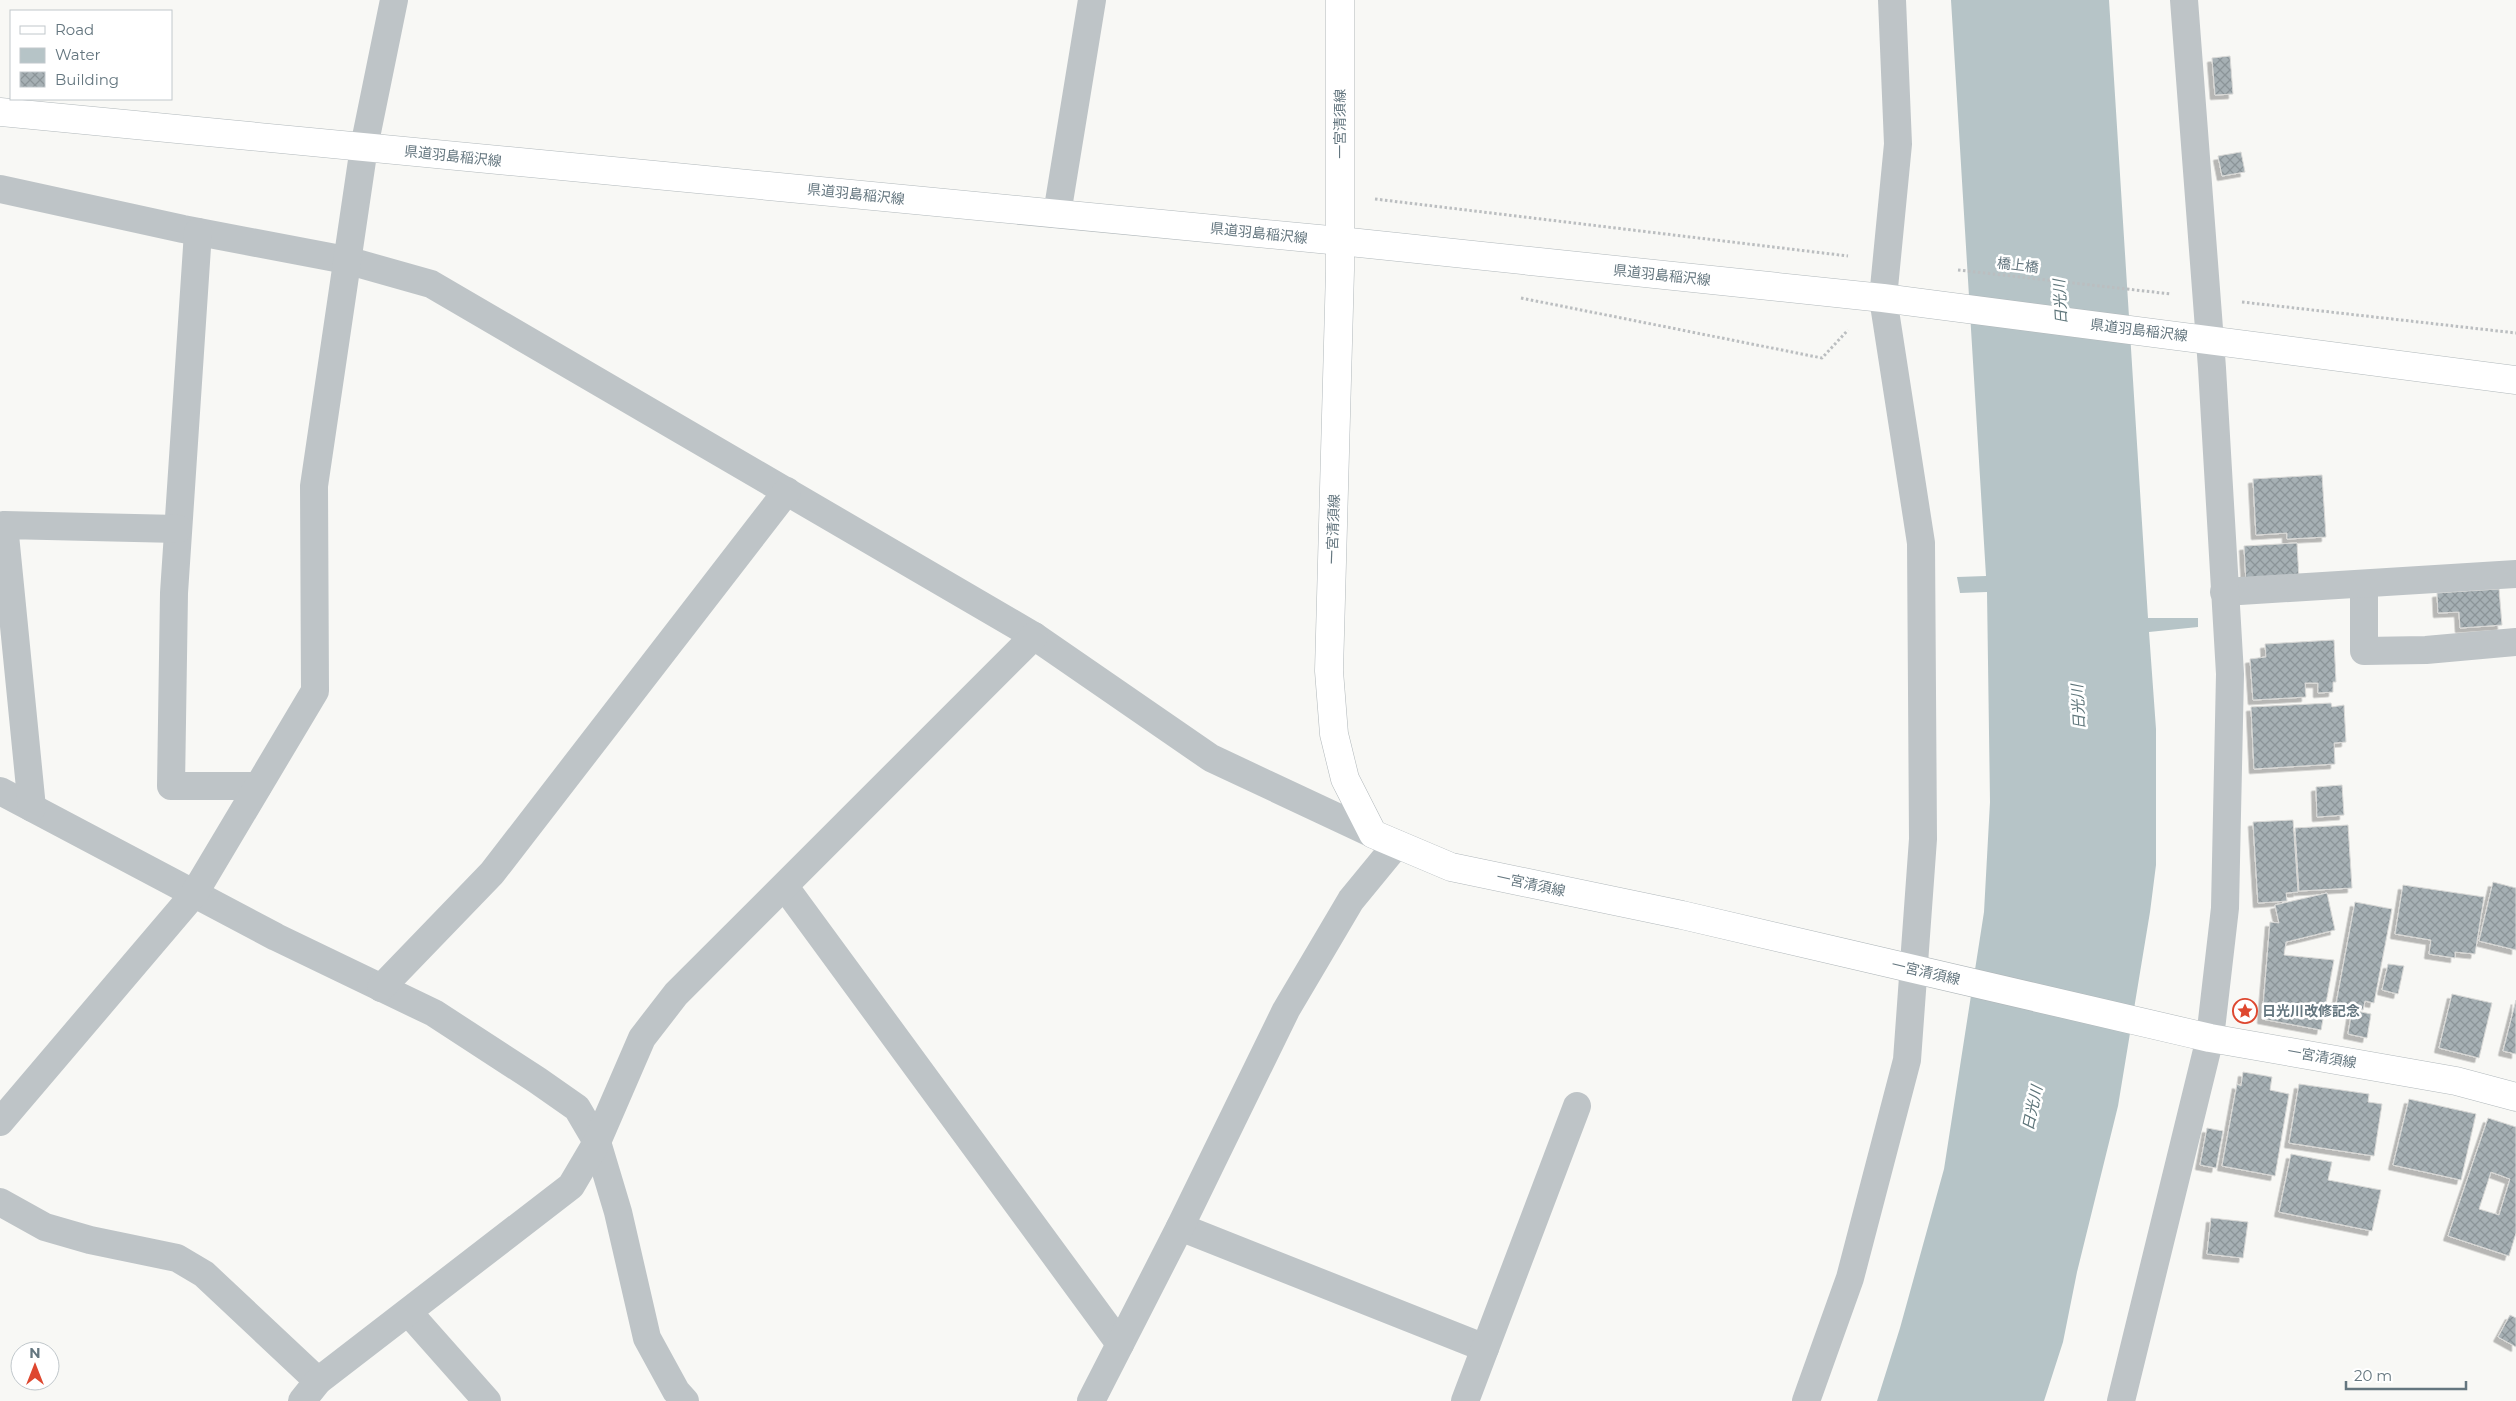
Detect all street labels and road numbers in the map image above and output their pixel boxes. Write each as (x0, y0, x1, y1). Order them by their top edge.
street label: 一宮清須線 (1331, 89, 1349, 159)
street label: 県道羽島稲沢線 (403, 142, 503, 170)
street label: 県道羽島稲沢線 (806, 180, 906, 208)
street label: 県道羽島稲沢線 (1209, 219, 1309, 247)
street label: 橋上橋 (1996, 254, 2040, 276)
street label: 県道羽島稲沢線 (1612, 261, 1712, 289)
street label: 県道羽島稲沢線 (2089, 315, 2189, 345)
street label: 一宮清須線 (1323, 494, 1343, 564)
street label: 一宮清須線 (1495, 868, 1567, 900)
street label: 一宮清須線 (1890, 955, 1962, 989)
street label: 一宮清須線 (2286, 1042, 2358, 1072)

